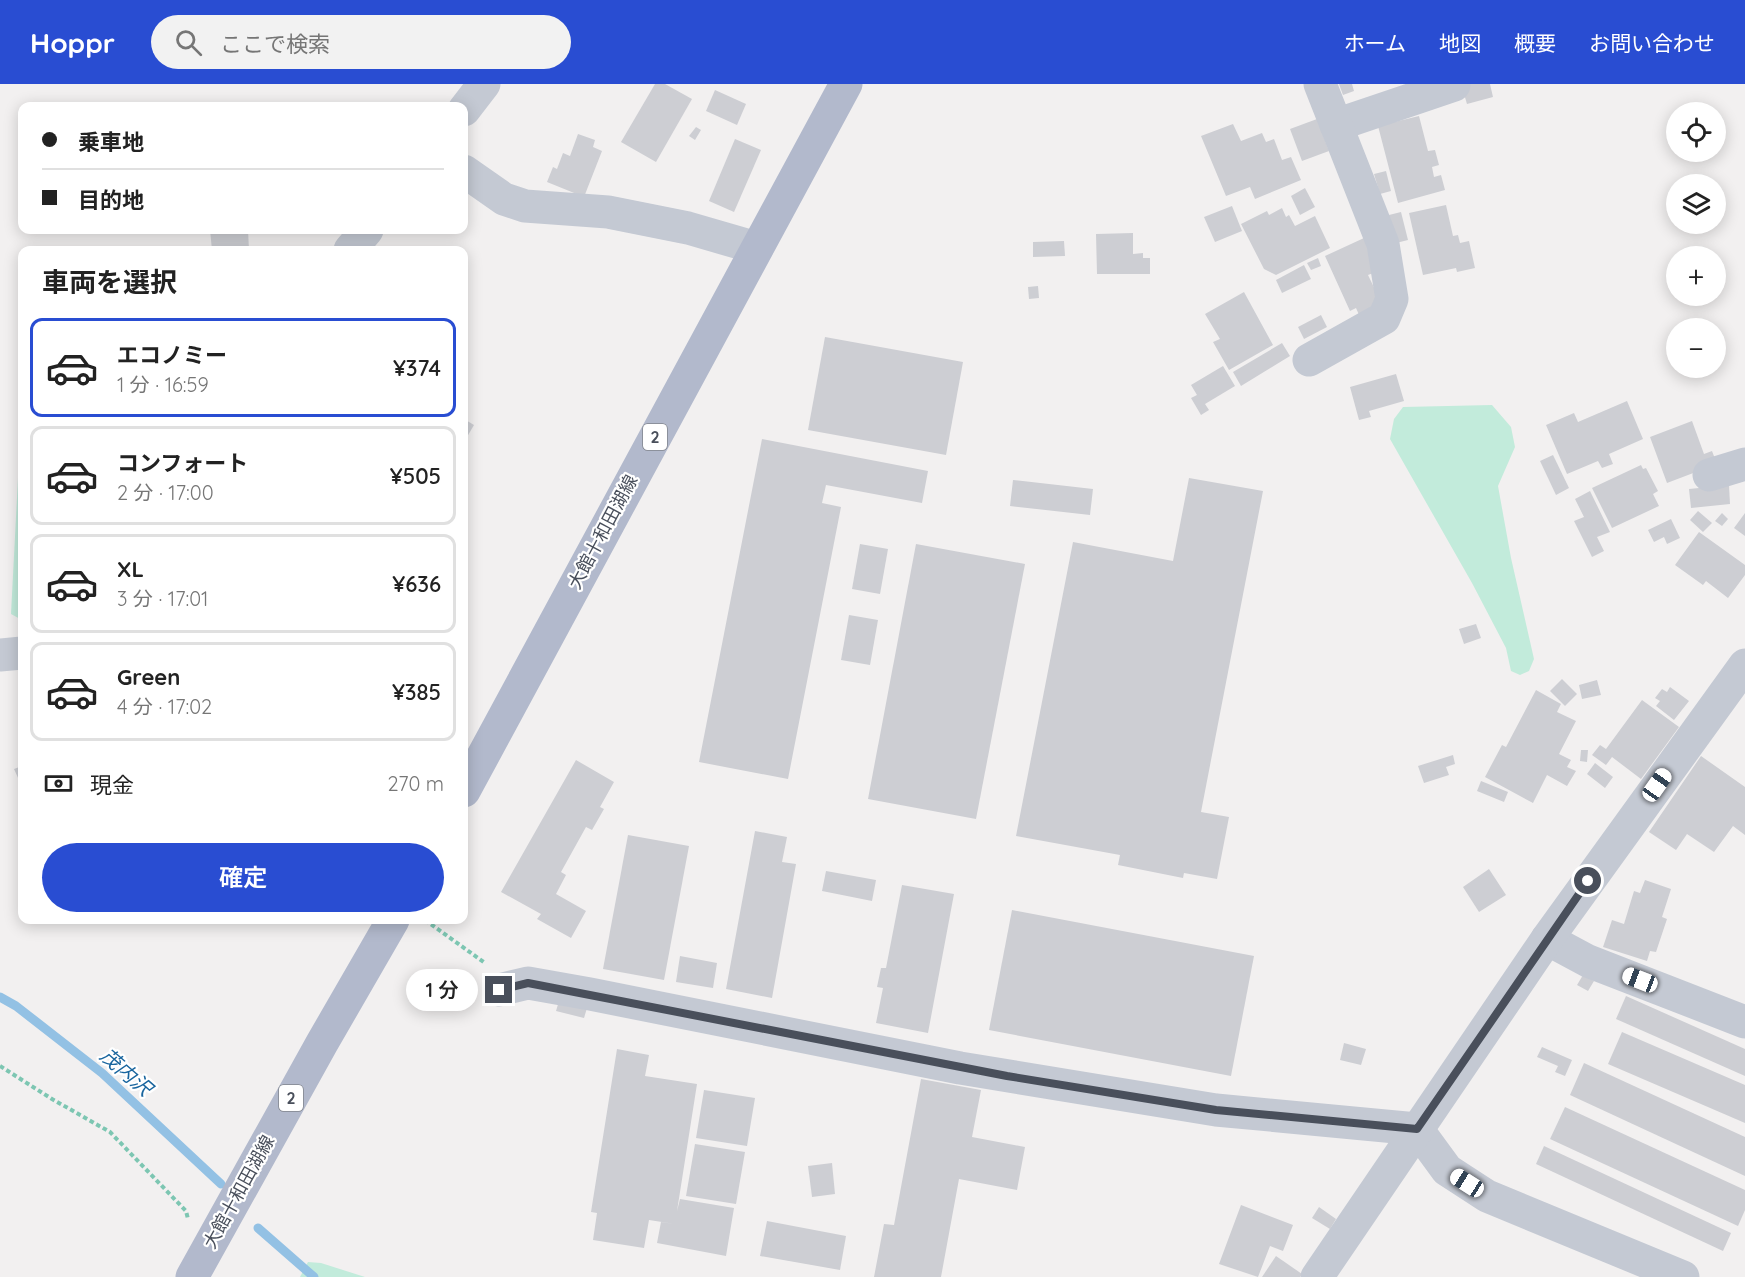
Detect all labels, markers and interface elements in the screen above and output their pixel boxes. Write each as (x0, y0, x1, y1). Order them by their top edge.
search box (151, 15, 571, 69)
text: Hoppr (30, 25, 115, 60)
icon: search (172, 26, 205, 59)
text: ここで検索 (220, 30, 330, 58)
text: ホーム (1344, 30, 1406, 56)
text: 地図 (1439, 30, 1481, 56)
text: 概要 (1514, 30, 1556, 56)
text: お問い合わせ (1589, 30, 1715, 56)
map controls (1666, 102, 1726, 378)
button: locate (1666, 102, 1726, 162)
text: 乗車地 (78, 128, 144, 156)
button: layers (1666, 174, 1726, 234)
text: 目的地 (78, 186, 144, 214)
button: + (1666, 246, 1726, 306)
text: 車両を選択 (42, 265, 177, 299)
button: − (1666, 318, 1726, 378)
icon: car (45, 341, 99, 395)
text: エコノミー (117, 341, 227, 369)
text: ¥374 (393, 354, 441, 382)
text: 1 分 · 16:59 (117, 372, 209, 397)
road number: 2 (643, 424, 667, 450)
icon: car (45, 449, 99, 503)
text: コンフォート (117, 449, 248, 477)
text: ¥505 (390, 462, 441, 490)
street label: 大館十和田湖線 (563, 471, 642, 593)
text: 2 分 · 17:00 (117, 480, 214, 505)
text: XL (117, 555, 144, 583)
icon: car (45, 557, 99, 611)
text: ¥636 (392, 570, 441, 598)
text: 3 分 · 17:01 (117, 586, 208, 611)
text: Green (117, 663, 180, 691)
icon: car (45, 665, 99, 719)
text: ¥385 (392, 678, 441, 706)
text: 4 分 · 17:02 (117, 694, 212, 719)
car (1639, 765, 1675, 805)
icon: cash (42, 767, 75, 800)
text: 現金 (90, 771, 134, 799)
text: 270 m (387, 771, 444, 796)
button: 確定 (42, 843, 444, 912)
route start (1574, 867, 1601, 894)
car (1620, 965, 1660, 995)
callout: 1 分 (406, 969, 478, 1011)
route end (485, 976, 512, 1003)
text: 1 分 (425, 977, 459, 1002)
water label: 茂内沢 (95, 1043, 159, 1103)
road number: 2 (279, 1085, 303, 1111)
street label: 大館十和田湖線 (198, 1131, 279, 1252)
car (1447, 1166, 1487, 1200)

